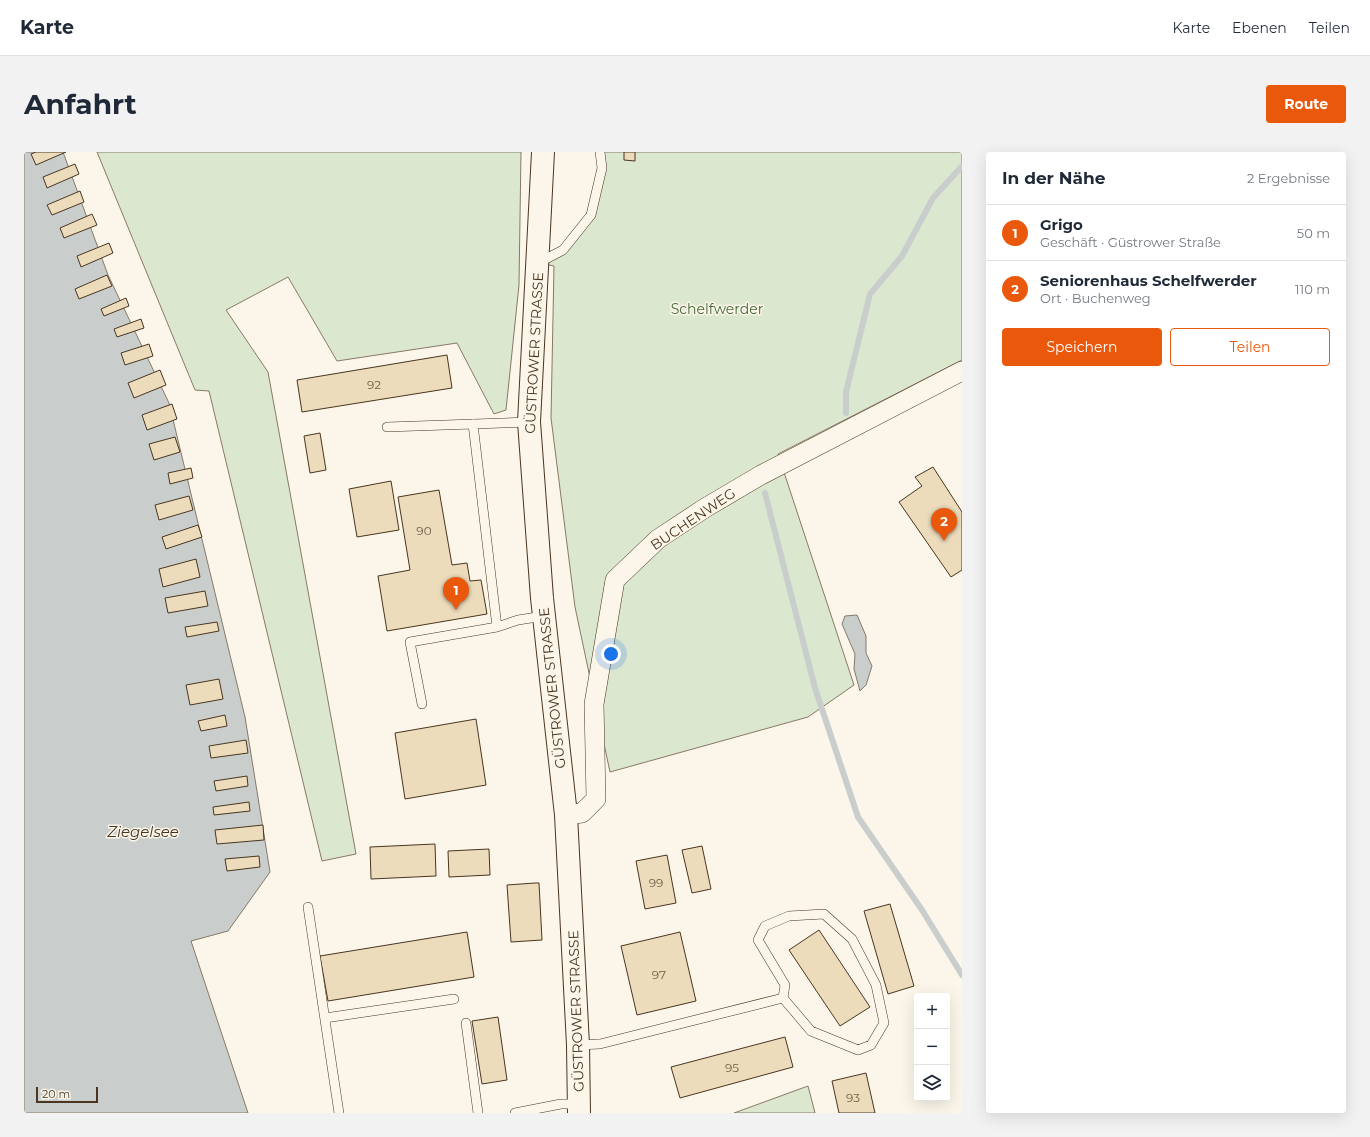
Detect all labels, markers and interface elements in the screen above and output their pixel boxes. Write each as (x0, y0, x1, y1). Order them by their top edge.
text: Karte (20, 16, 74, 39)
text: Karte (1172, 19, 1210, 37)
text: Ebenen (1232, 19, 1287, 37)
text: Teilen (1309, 19, 1350, 37)
button: Route (1266, 85, 1346, 123)
text: Anfahrt (24, 87, 137, 121)
text: In der Nähe (1002, 168, 1106, 188)
text: 2 Ergebnisse (1247, 170, 1330, 186)
text: Grigo (1040, 215, 1083, 234)
text: 1 (1012, 225, 1018, 241)
text: 50 m (1297, 225, 1330, 241)
text: Geschäft · Güstrower Straße (1040, 234, 1221, 250)
text: Seniorenhaus Schelfwerder (1040, 271, 1257, 290)
street label: GÜSTROWER STRASSE (521, 272, 547, 434)
text: 2 (1011, 281, 1019, 297)
text: 110 m (1295, 281, 1330, 297)
text: Ort · Buchenweg (1040, 290, 1151, 306)
park label: Schelfwerder (671, 300, 764, 318)
button: Speichern (1002, 328, 1162, 366)
button: Teilen (1170, 328, 1330, 366)
house number: 92 (367, 377, 381, 392)
street label: BUCHENWEG (647, 484, 739, 554)
pin: 2 (931, 508, 957, 541)
house number: 90 (416, 523, 432, 538)
pin: 1 (443, 577, 469, 610)
street label: GÜSTROWER STRASSE (535, 607, 569, 769)
your location (601, 644, 621, 664)
water label: Ziegelsee (106, 822, 179, 841)
house number: 99 (649, 875, 663, 890)
street label: GÜSTROWER STRASSE (564, 930, 588, 1092)
house number: 97 (652, 967, 666, 982)
map controls (914, 993, 950, 1101)
button: + (914, 993, 950, 1029)
button: − (914, 1029, 950, 1065)
house number: 95 (725, 1060, 739, 1075)
button: layers (914, 1065, 950, 1101)
scale bar (36, 1085, 98, 1104)
text: 20 m (42, 1087, 70, 1101)
house number: 93 (846, 1090, 860, 1105)

